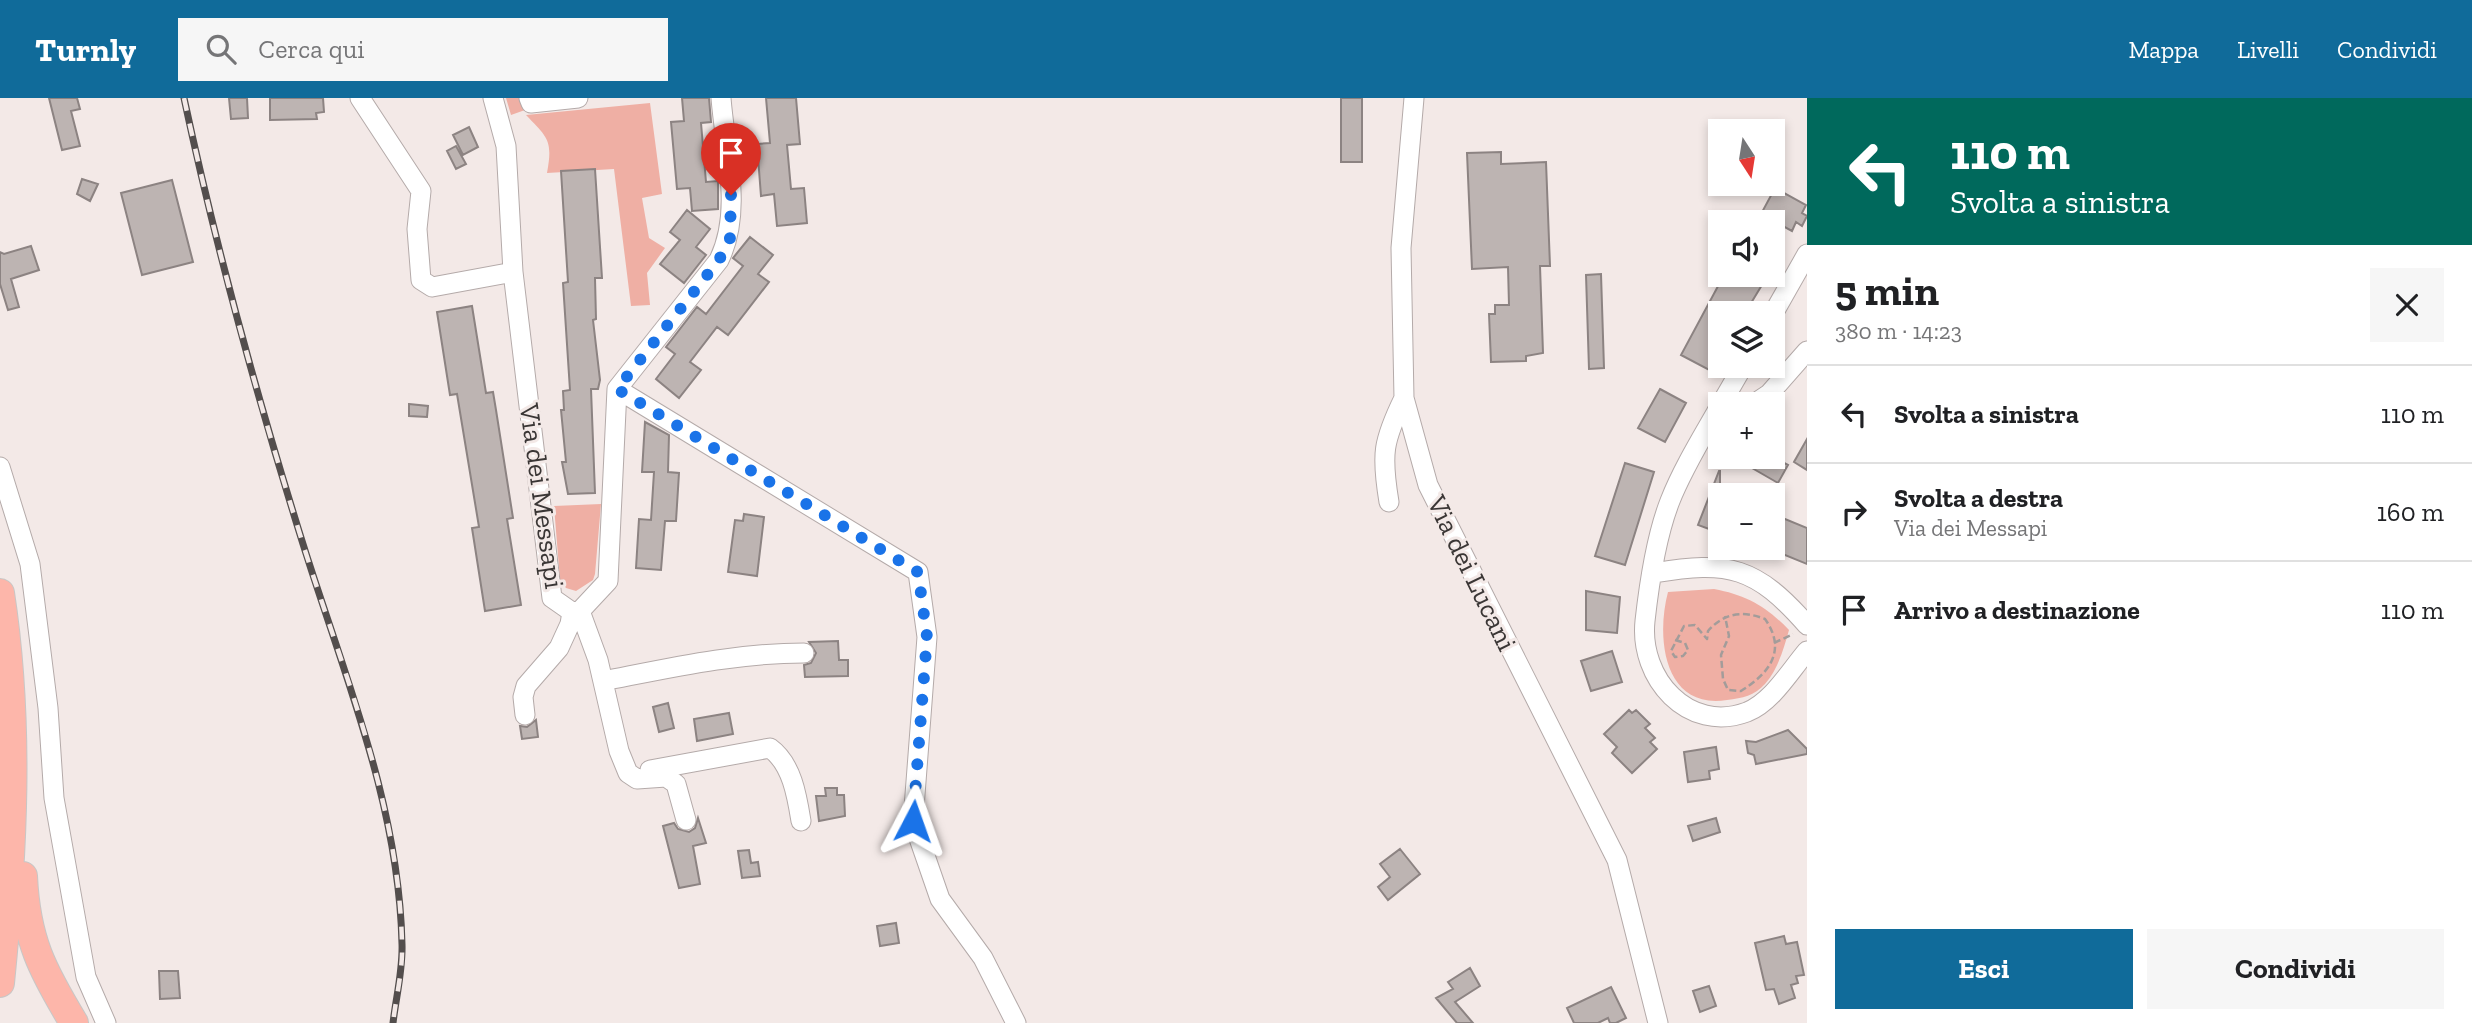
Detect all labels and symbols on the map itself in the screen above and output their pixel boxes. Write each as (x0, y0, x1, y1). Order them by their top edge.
north arrow (1708, 119, 1785, 196)
pin (701, 123, 761, 195)
street label: Via dei Messapi (513, 400, 571, 591)
street label: Via dei Lucani (1420, 489, 1524, 656)
position arrow (876, 784, 950, 858)

